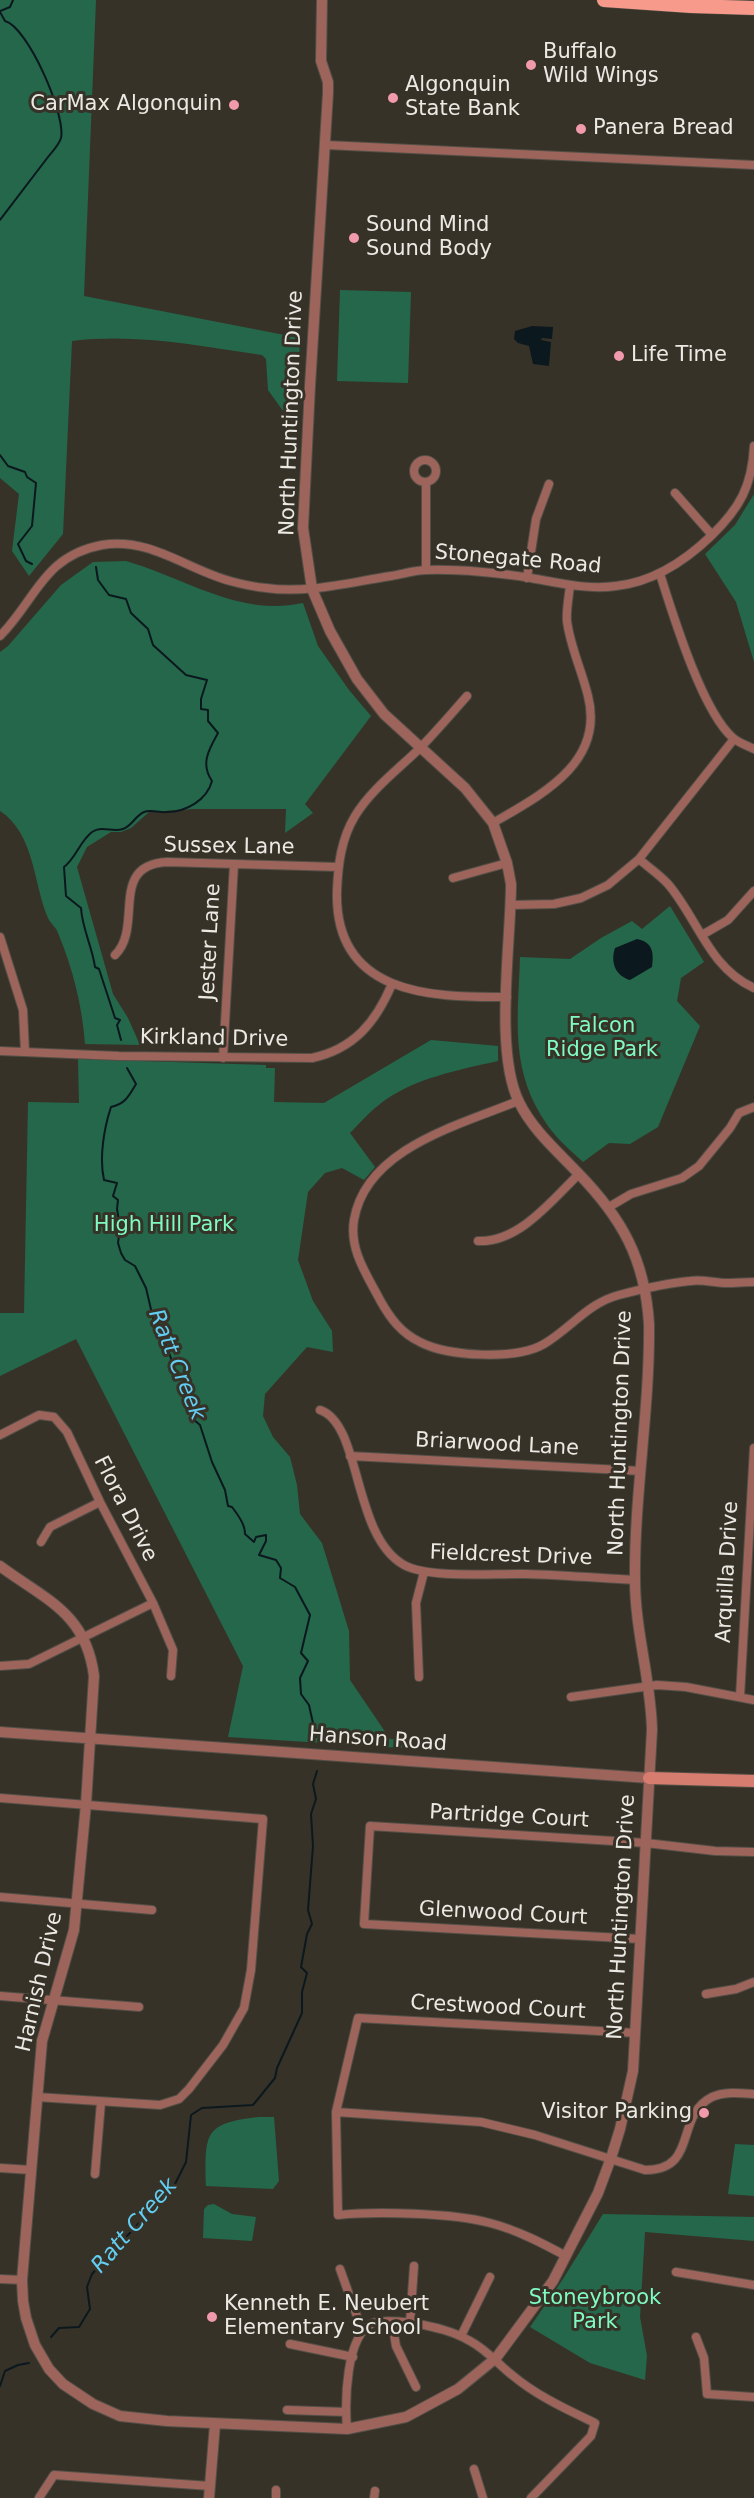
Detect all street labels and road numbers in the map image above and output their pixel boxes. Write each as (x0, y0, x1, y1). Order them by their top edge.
street label: North Huntington Drive (275, 290, 309, 536)
street label: Stonegate Road (434, 540, 602, 580)
street label: Sussex Lane (163, 833, 295, 861)
street label: Jester Lane (195, 883, 227, 1001)
street label: Kirkland Drive (140, 1025, 288, 1053)
street label: North Huntington Drive (604, 1310, 638, 1556)
street label: Briarwood Lane (414, 1428, 580, 1462)
street label: Flora Drive (88, 1452, 162, 1566)
street label: Arquilla Drive (712, 1500, 744, 1644)
street label: Fieldcrest Drive (429, 1541, 593, 1571)
street label: Hanson Road (308, 1723, 448, 1757)
street label: North Huntington Drive (603, 1794, 641, 2040)
street label: Partridge Court (429, 1800, 589, 1834)
street label: Glenwood Court (418, 1897, 588, 1931)
street label: Harnish Drive (12, 1910, 68, 2054)
street label: Crestwood Court (410, 1991, 586, 2025)

